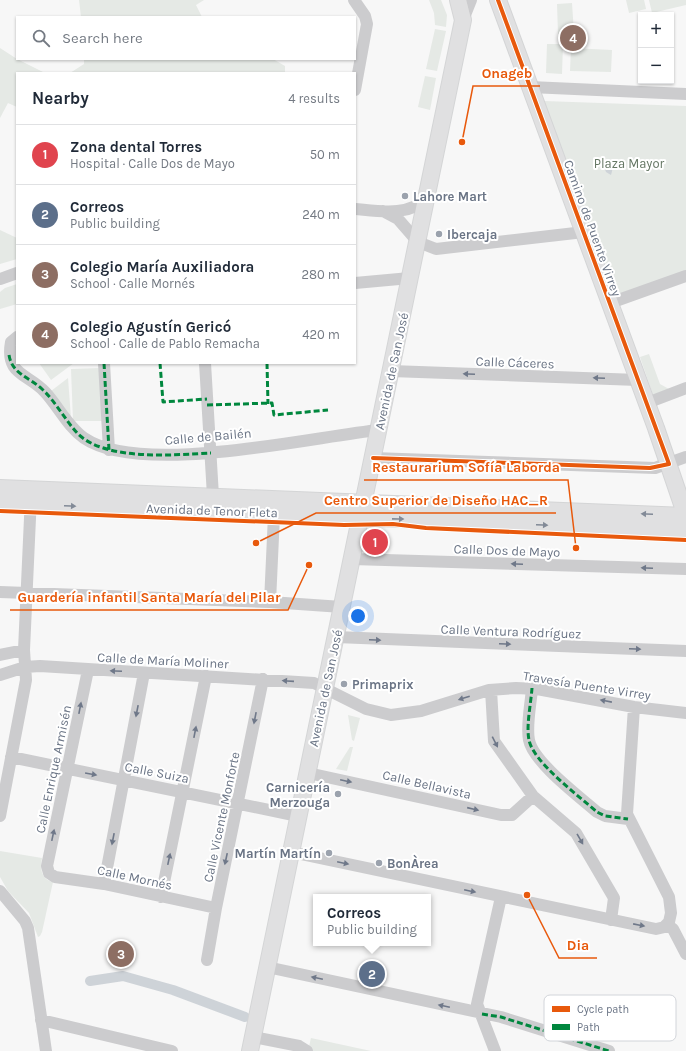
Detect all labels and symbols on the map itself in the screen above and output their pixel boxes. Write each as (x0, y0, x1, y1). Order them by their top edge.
pin: 4 (560, 23, 586, 53)
callout: Onageb (473, 60, 540, 86)
text: Onageb (482, 65, 532, 82)
park label: Plaza Mayor (594, 156, 665, 171)
street label: Camino de Puente Virrey (561, 158, 624, 298)
place label: Lahore Mart (413, 189, 487, 204)
marker: Lahore Mart (400, 191, 410, 201)
place label: Ibercaja (447, 227, 497, 242)
marker: Ibercaja (434, 229, 444, 239)
street label: Avenida de San José (372, 311, 411, 431)
street label: Calle Cáceres (475, 354, 555, 371)
one-way arrow (462, 371, 475, 377)
one-way arrow (592, 375, 605, 381)
street label: Calle de Bailén (164, 425, 252, 448)
callout: Restaurarium Sofía Laborda (364, 454, 568, 480)
text: Restaurarium Sofía Laborda (372, 459, 560, 476)
callout: Centro Superior de Diseño HAC_R (316, 487, 556, 513)
text: Centro Superior de Diseño HAC_R (324, 492, 548, 509)
street label: Avenida de Tenor Fleta (146, 501, 278, 520)
one-way arrow (64, 503, 76, 510)
one-way arrow (641, 511, 653, 518)
one-way arrow (392, 516, 405, 522)
one-way arrow (536, 521, 548, 528)
pin: 1 (362, 527, 388, 557)
street label: Calle Dos de Mayo (453, 541, 560, 560)
one-way arrow (510, 561, 523, 567)
one-way arrow (640, 565, 653, 571)
callout: Guardería infantil Santa María del Pilar (10, 584, 288, 610)
text: Guardería infantil Santa María del Pilar (18, 589, 281, 606)
your location (348, 606, 368, 626)
street label: Calle Ventura Rodríguez (440, 622, 582, 641)
street label: Avenida de San José (306, 628, 345, 748)
one-way arrow (369, 636, 381, 643)
one-way arrow (499, 641, 511, 648)
one-way arrow (629, 646, 641, 653)
street label: Calle de María Moliner (97, 650, 229, 671)
one-way arrow (110, 668, 122, 675)
street label: Travesía Puente Virrey (522, 668, 652, 703)
place label: Primaprix (352, 677, 413, 692)
one-way arrow (282, 678, 294, 685)
marker: Primaprix (339, 679, 349, 689)
one-way arrow (458, 695, 470, 701)
one-way arrow (600, 697, 612, 703)
one-way arrow (77, 702, 83, 714)
street label: Calle Enrique Armisén (33, 704, 75, 835)
one-way arrow (134, 705, 140, 717)
one-way arrow (252, 712, 258, 724)
one-way arrow (193, 725, 199, 738)
one-way arrow (492, 736, 498, 748)
street label: Calle Vicente Monforte (200, 750, 243, 884)
street label: Calle Suiza (124, 759, 190, 786)
street label: Calle Bellavista (381, 767, 473, 802)
one-way arrow (85, 771, 97, 777)
one-way arrow (340, 778, 352, 784)
place label: Carnicería Merzouga (266, 780, 330, 810)
marker: Carnicería Merzouga (333, 789, 343, 799)
one-way arrow (467, 806, 479, 812)
one-way arrow (51, 829, 57, 841)
one-way arrow (109, 833, 115, 845)
one-way arrow (576, 833, 583, 845)
place label: Martín Martín (235, 846, 321, 861)
marker: Martín Martín (324, 848, 334, 858)
one-way arrow (167, 853, 173, 865)
one-way arrow (223, 853, 229, 865)
place label: BonÀrea (387, 854, 439, 871)
marker: BonÀrea (374, 858, 384, 868)
one-way arrow (337, 861, 349, 867)
street label: Calle Mornés (96, 862, 174, 893)
one-way arrow (464, 888, 477, 894)
one-way arrow (633, 923, 645, 929)
callout: Dia (559, 932, 597, 958)
text: Dia (567, 937, 589, 954)
pin: 3 (108, 939, 134, 969)
pin: 2 (359, 959, 385, 989)
one-way arrow (311, 974, 323, 980)
legend (544, 995, 676, 1041)
one-way arrow (438, 1002, 450, 1008)
text: Cycle path (577, 1003, 629, 1016)
text: Path (577, 1021, 600, 1034)

